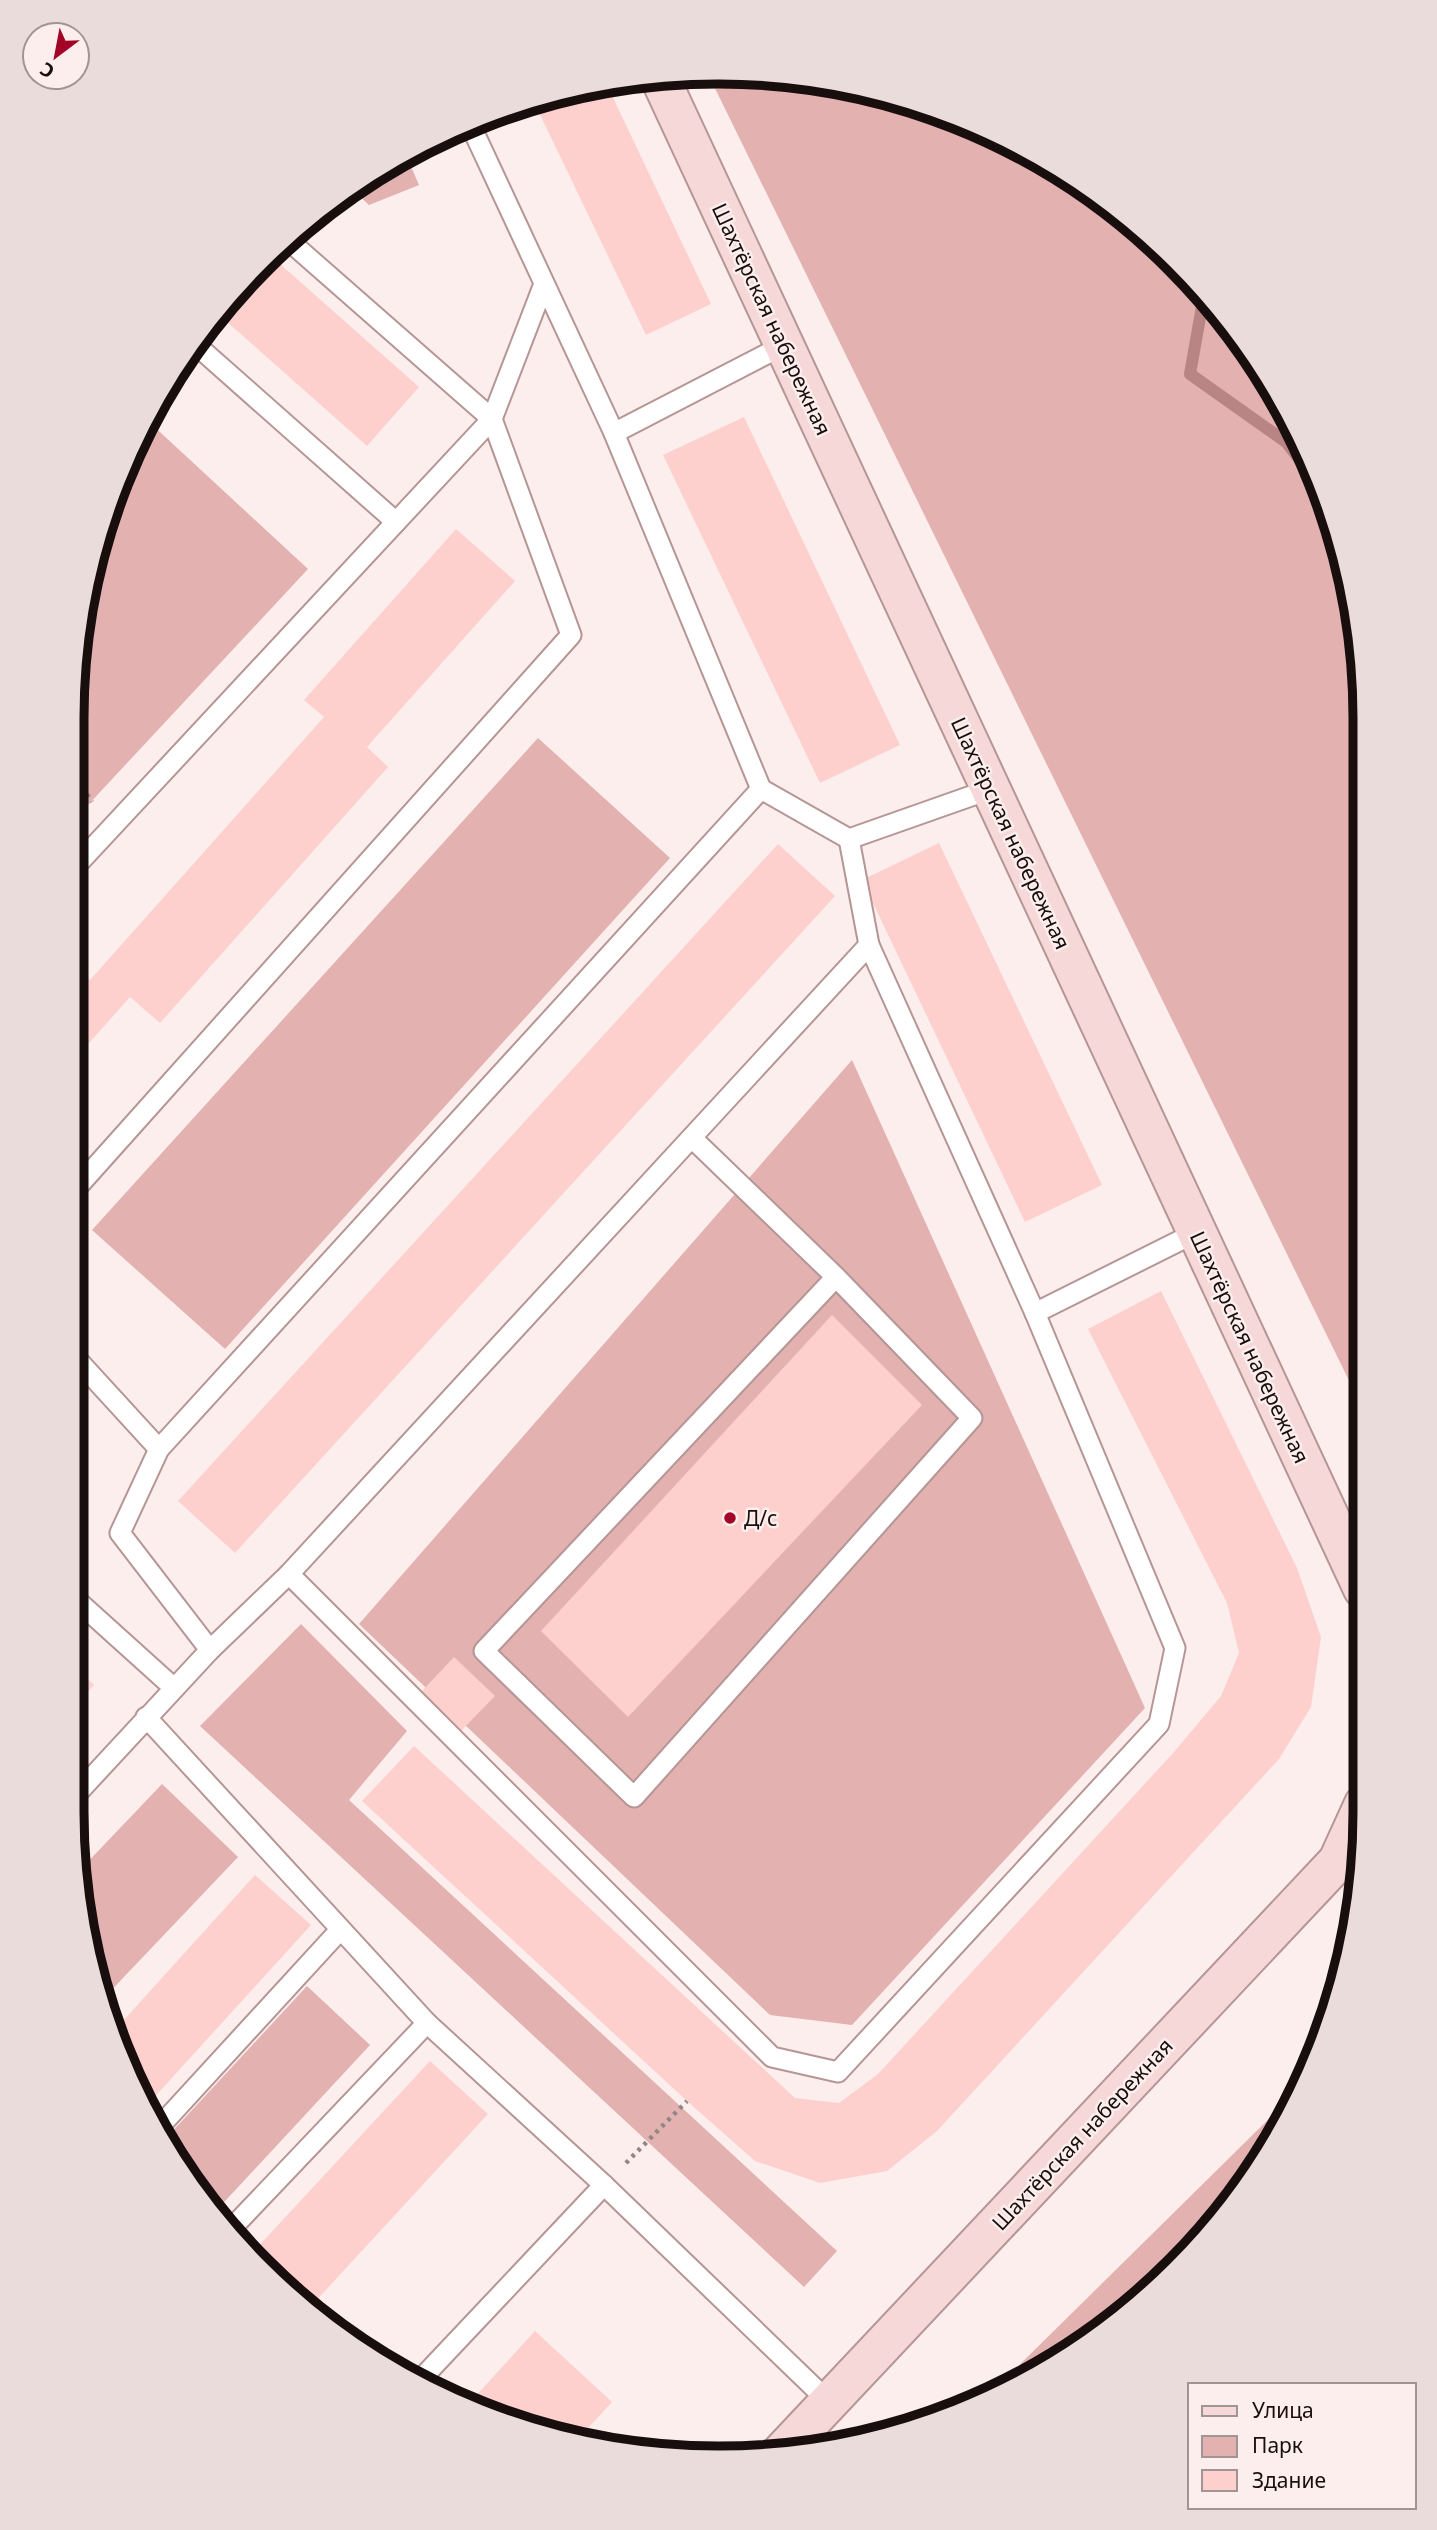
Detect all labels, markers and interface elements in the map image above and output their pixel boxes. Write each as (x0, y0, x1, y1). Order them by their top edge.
north arrow (21, 21, 91, 91)
text: С (35, 56, 59, 85)
street label: Шахтёрская набережная (706, 198, 838, 440)
street label: Шахтёрская набережная (945, 712, 1077, 954)
street label: Шахтёрская набережная (1184, 1226, 1316, 1468)
place label: Д/с (744, 1504, 777, 1532)
marker: Д/с (722, 1510, 738, 1526)
street label: Шахтёрская набережная (985, 2032, 1179, 2236)
legend (1188, 2383, 1416, 2509)
text: Улица (1252, 2396, 1314, 2424)
text: Парк (1252, 2431, 1303, 2459)
text: Здание (1252, 2466, 1326, 2494)

